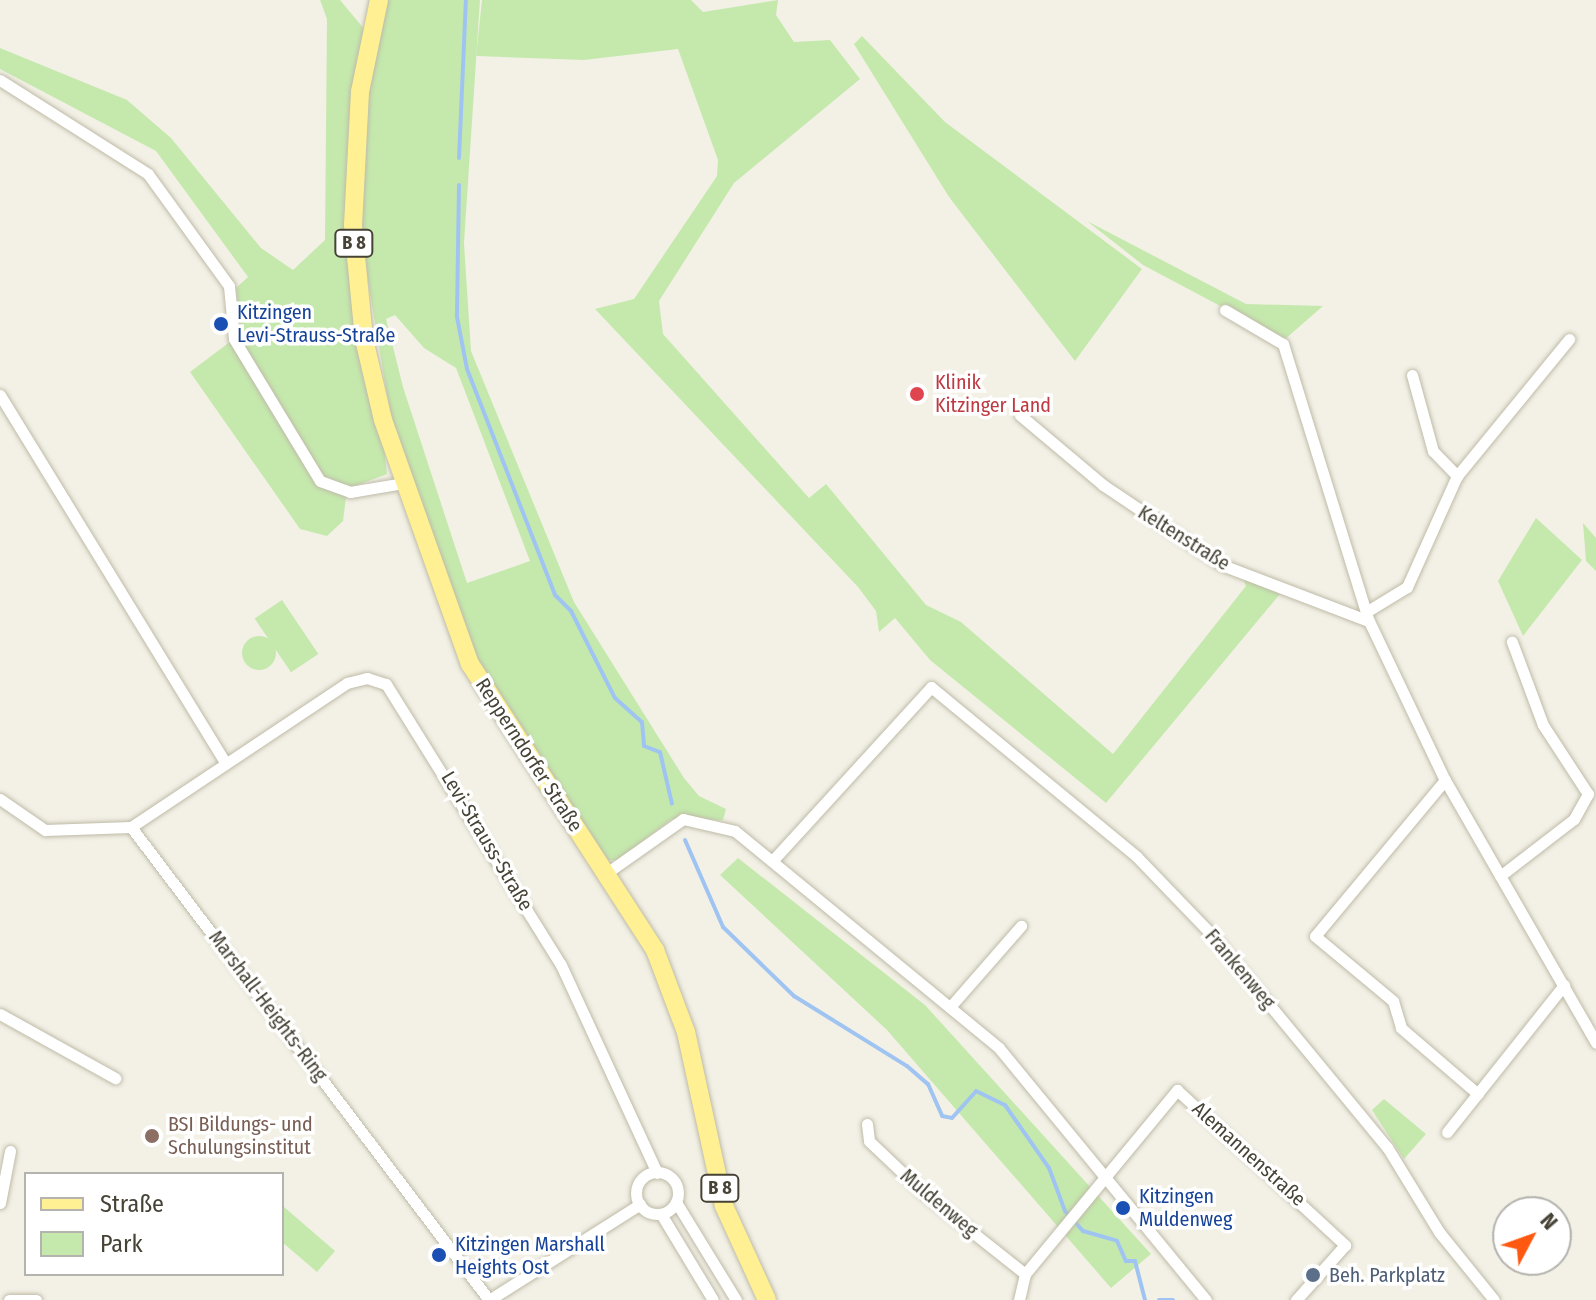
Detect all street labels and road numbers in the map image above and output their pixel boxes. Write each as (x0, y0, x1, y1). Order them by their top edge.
road number: B 8 (334, 229, 374, 257)
street label: Keltenstraße (1134, 500, 1234, 576)
street label: Repperndorfer Straße (470, 674, 588, 836)
street label: Levi-Strauss-Straße (436, 767, 538, 915)
street label: Frankenweg (1200, 924, 1280, 1014)
street label: Marshall-Heights-Ring (204, 926, 332, 1086)
street label: Alemannenstraße (1187, 1097, 1311, 1211)
street label: Muldenweg (896, 1164, 982, 1242)
road number: B 8 (700, 1174, 740, 1202)

